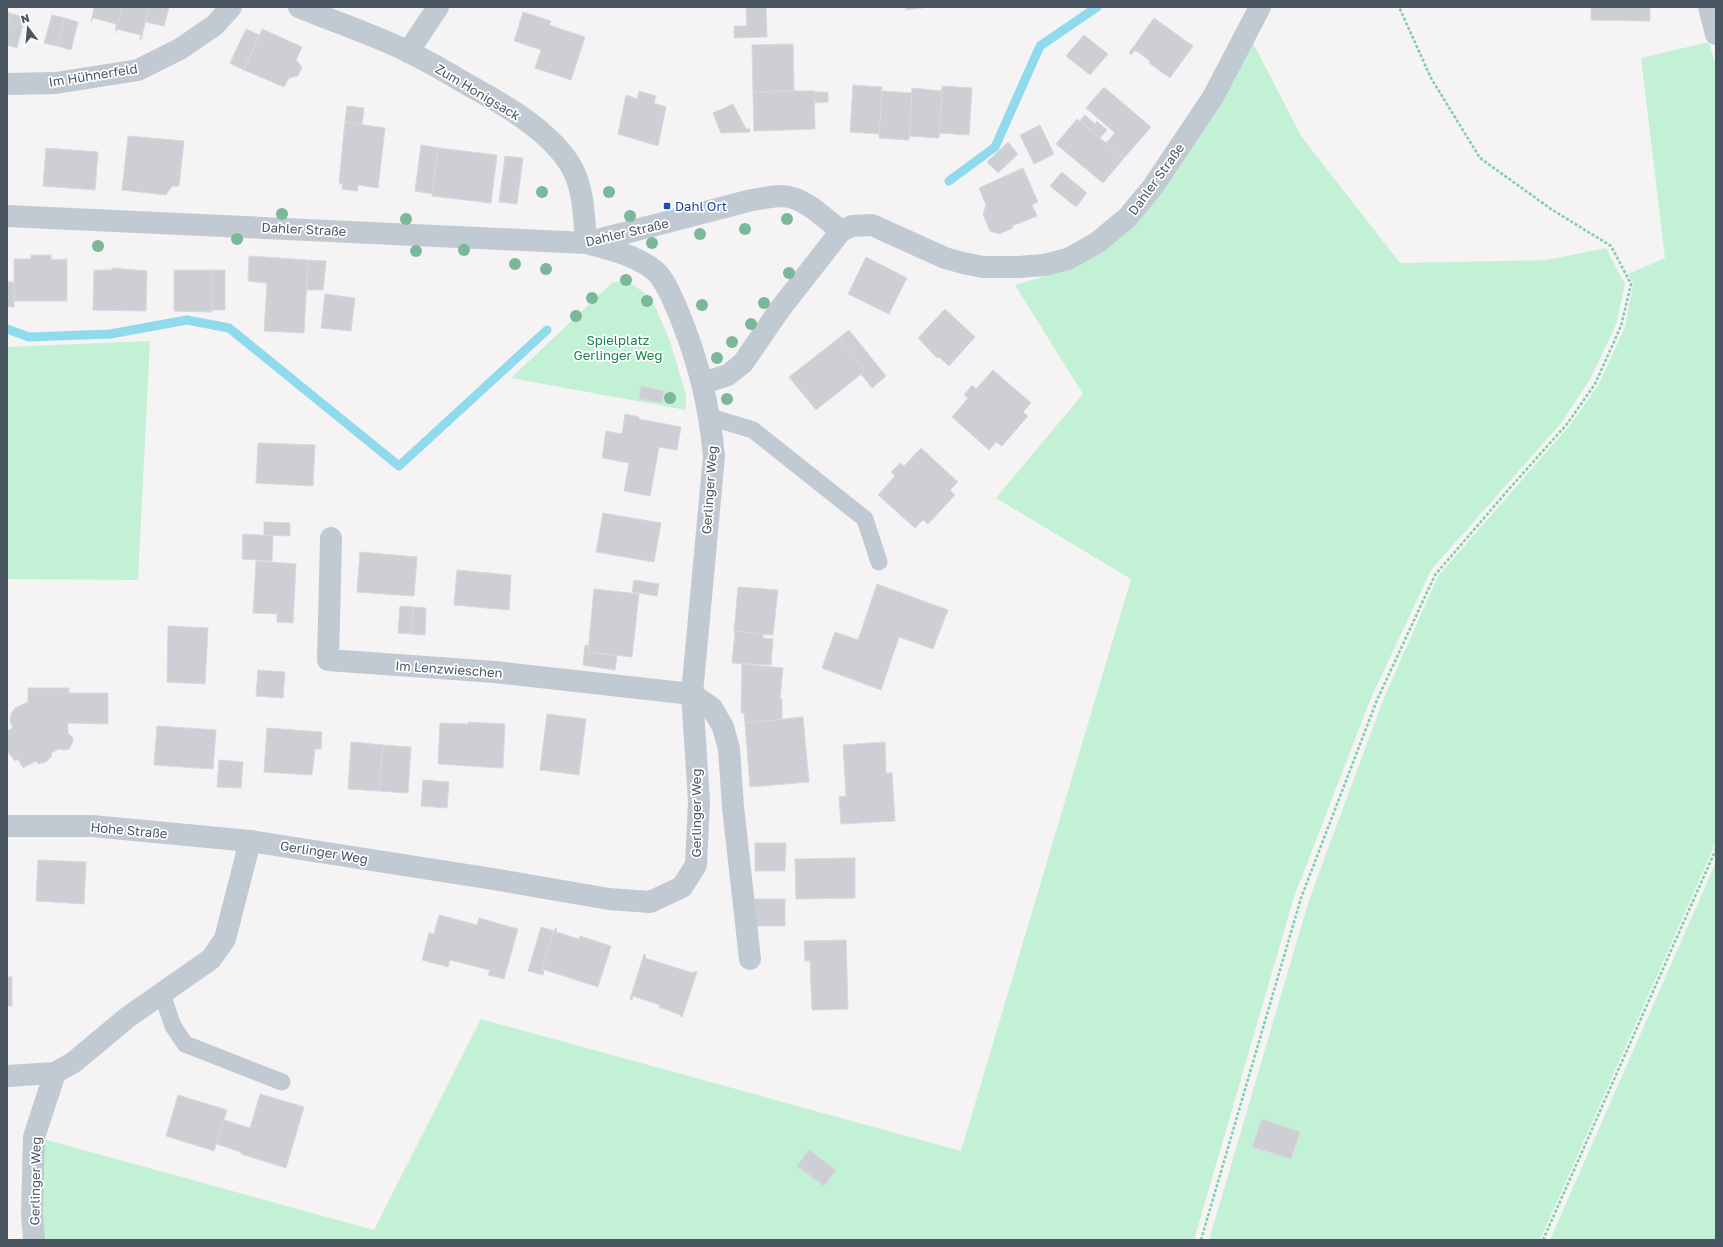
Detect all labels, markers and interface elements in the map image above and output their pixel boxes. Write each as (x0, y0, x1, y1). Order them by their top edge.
north arrow (8, 8, 48, 48)
text: N (19, 11, 31, 25)
street label: Im Hühnerfeld (47, 60, 139, 90)
street label: Zum Honigsack (433, 60, 524, 124)
street label: Dahler Straße (1125, 140, 1187, 218)
place label: Dahl Ort (675, 198, 727, 214)
marker: Dahl Ort (662, 201, 672, 211)
street label: Dahler Straße (584, 215, 670, 249)
street label: Dahler Straße (261, 219, 347, 239)
park label: Spielplatz Gerlinger Weg (574, 332, 662, 363)
street label: Gerlinger Weg (698, 445, 720, 535)
street label: Im Lenzwieschen (395, 657, 503, 681)
street label: Gerlinger Weg (688, 769, 704, 857)
street label: Hohe Straße (90, 819, 168, 841)
street label: Gerlinger Weg (279, 837, 369, 867)
street label: Gerlinger Weg (26, 1136, 44, 1226)

